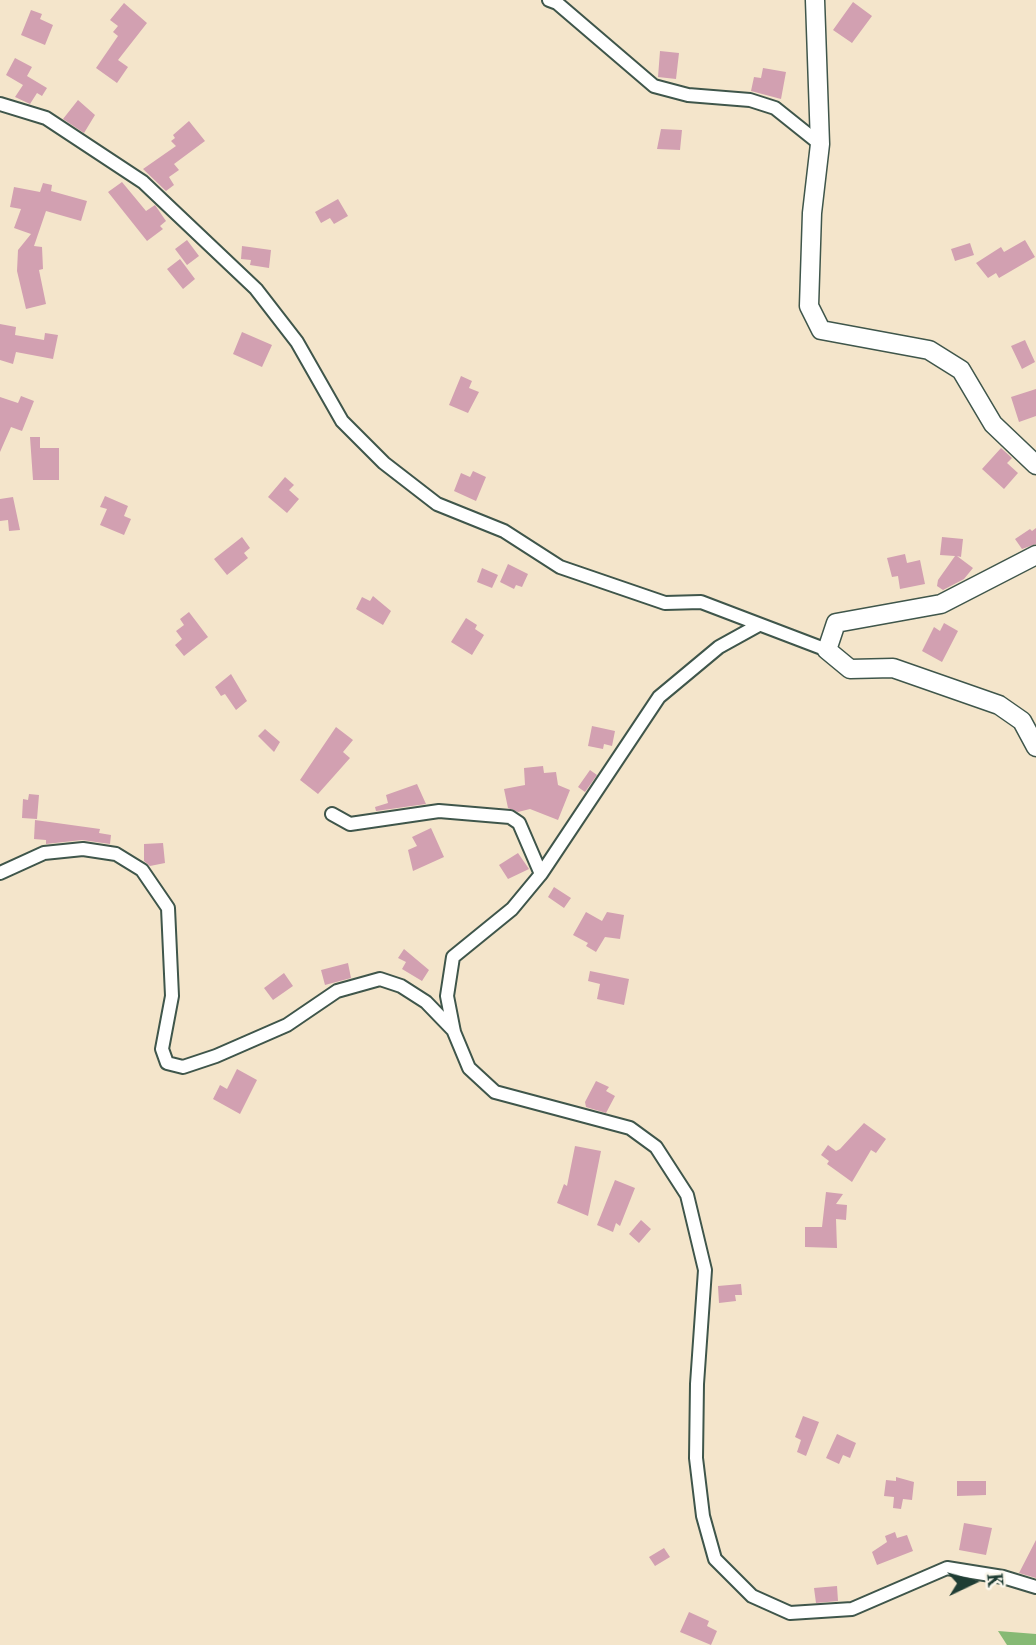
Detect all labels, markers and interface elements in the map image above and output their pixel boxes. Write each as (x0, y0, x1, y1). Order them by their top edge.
north arrow (938, 1547, 1008, 1617)
text: K (981, 1573, 1006, 1588)

